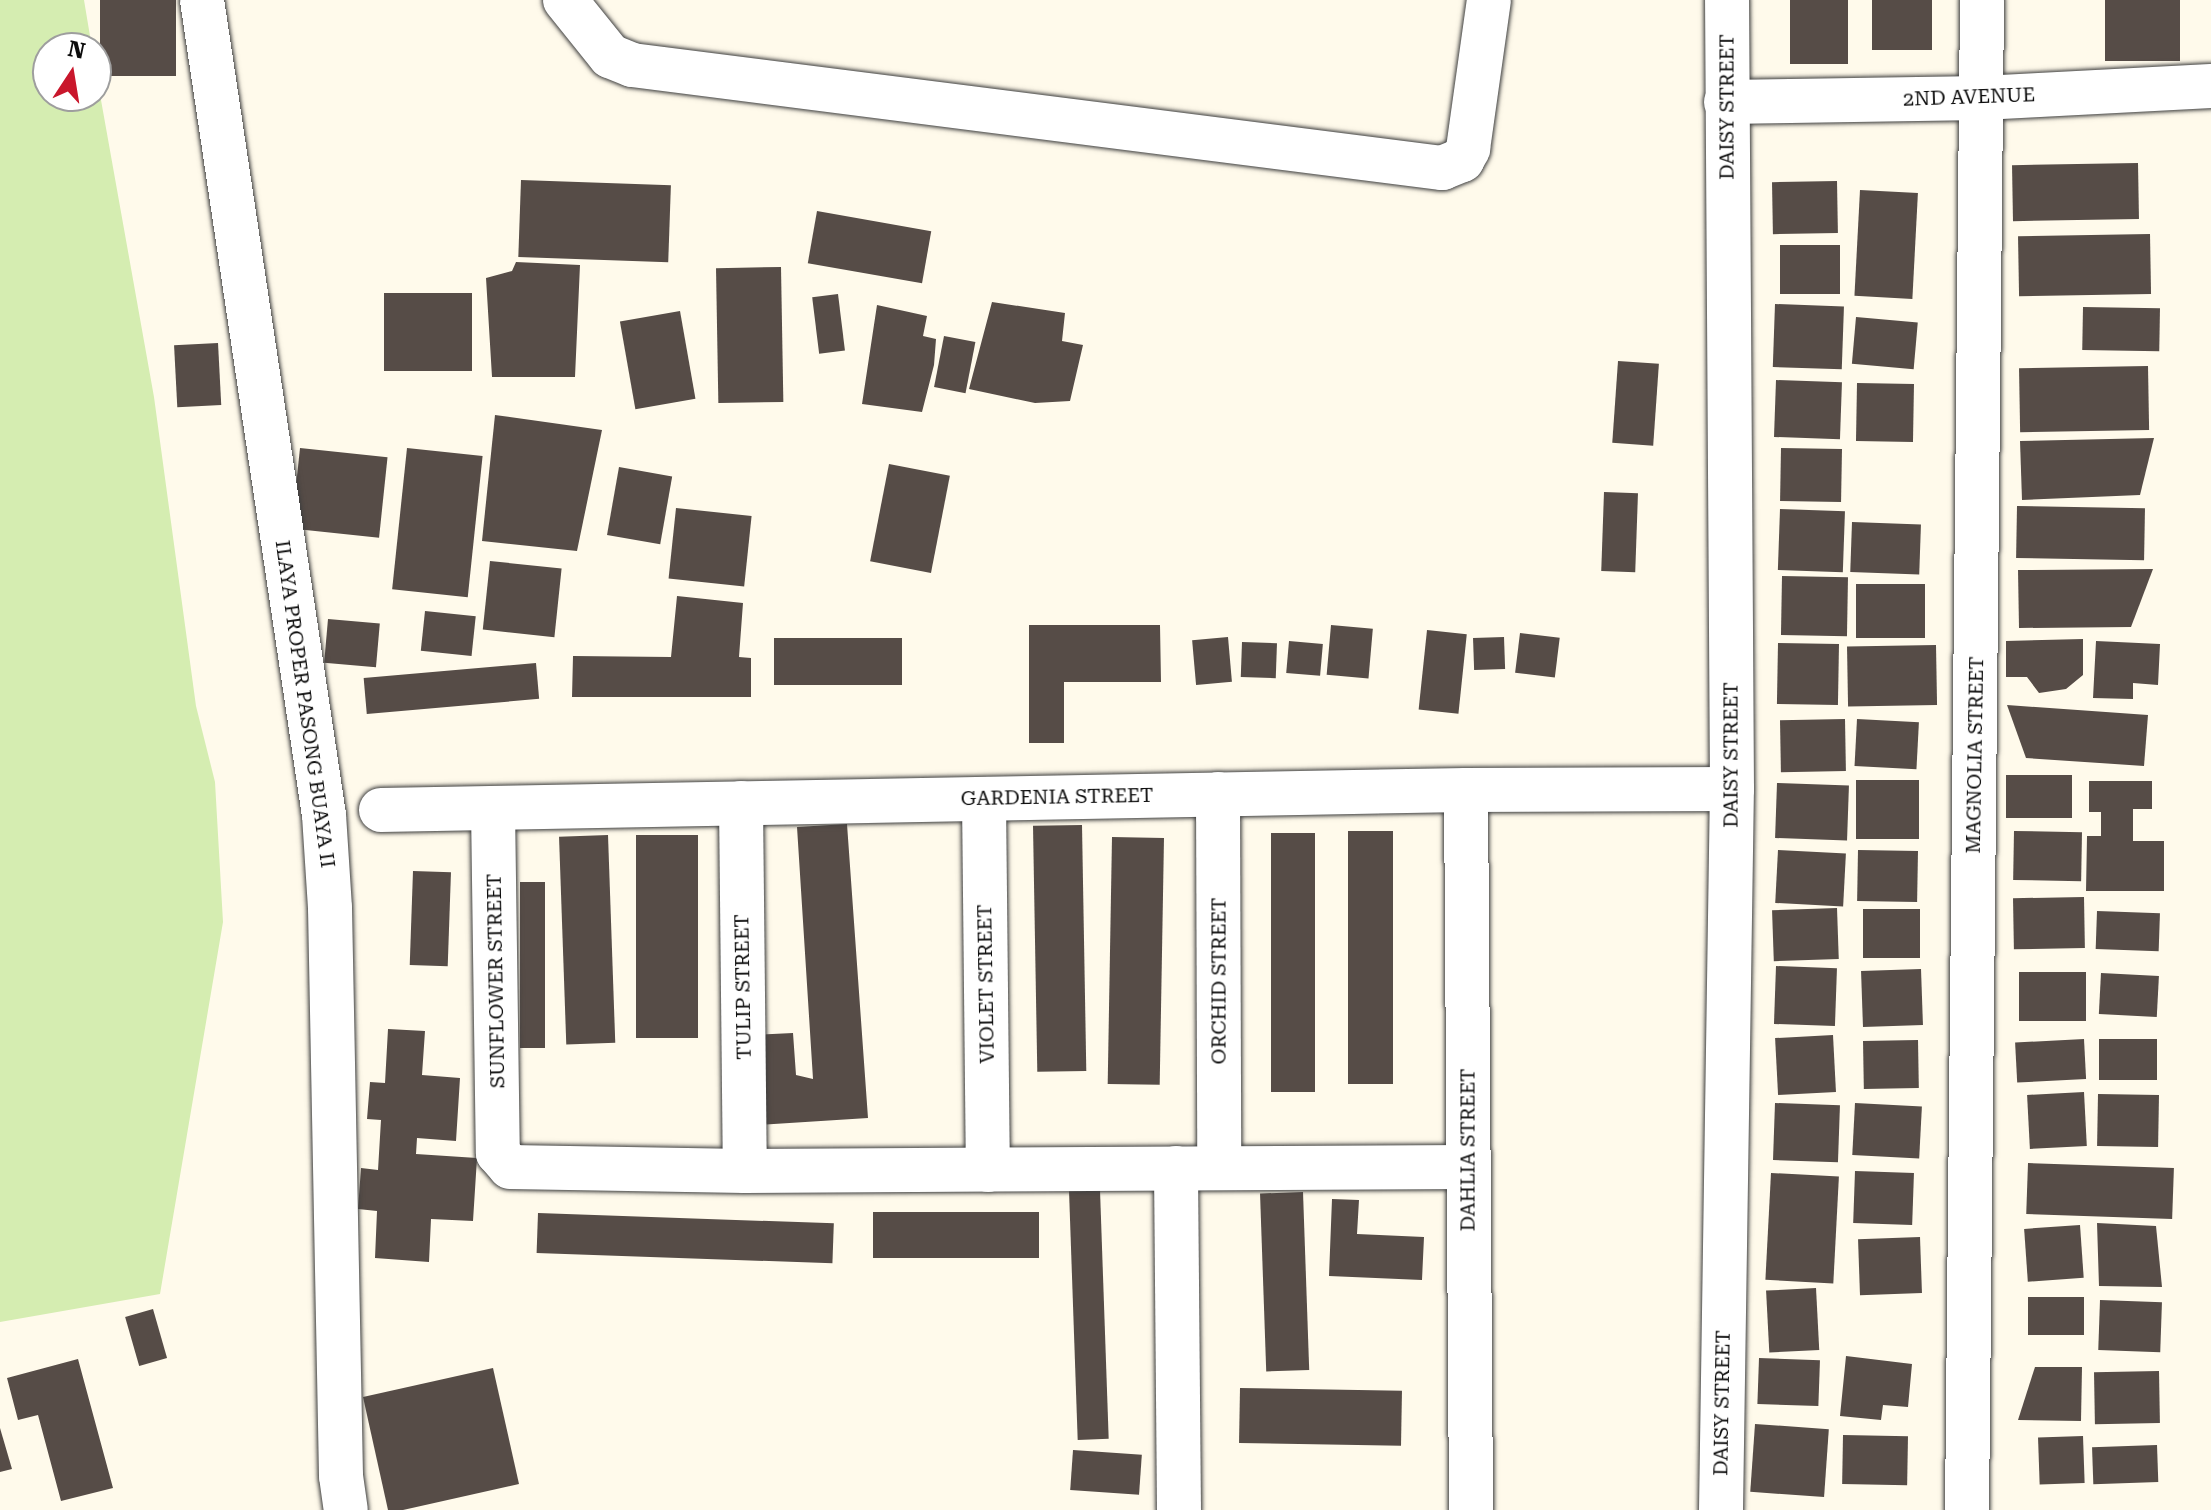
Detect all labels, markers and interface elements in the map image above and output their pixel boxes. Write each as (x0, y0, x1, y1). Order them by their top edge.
north arrow (32, 32, 112, 112)
street label: DAISY STREET (1715, 34, 1739, 180)
text: N (66, 36, 88, 64)
street label: 2ND AVENUE (1902, 83, 2036, 111)
street label: ILAYA PROPER PASONG BUAYA II (270, 539, 340, 869)
street label: MAGNOLIA STREET (1961, 656, 1989, 854)
street label: DAISY STREET (1719, 682, 1743, 828)
street label: GARDENIA STREET (960, 783, 1154, 811)
street label: SUNFLOWER STREET (482, 873, 510, 1089)
street label: ORCHID STREET (1207, 898, 1231, 1064)
street label: VIOLET STREET (973, 904, 999, 1064)
street label: TULIP STREET (730, 914, 756, 1060)
street label: DAHLIA STREET (1456, 1069, 1480, 1231)
street label: DAISY STREET (1709, 1330, 1735, 1476)

